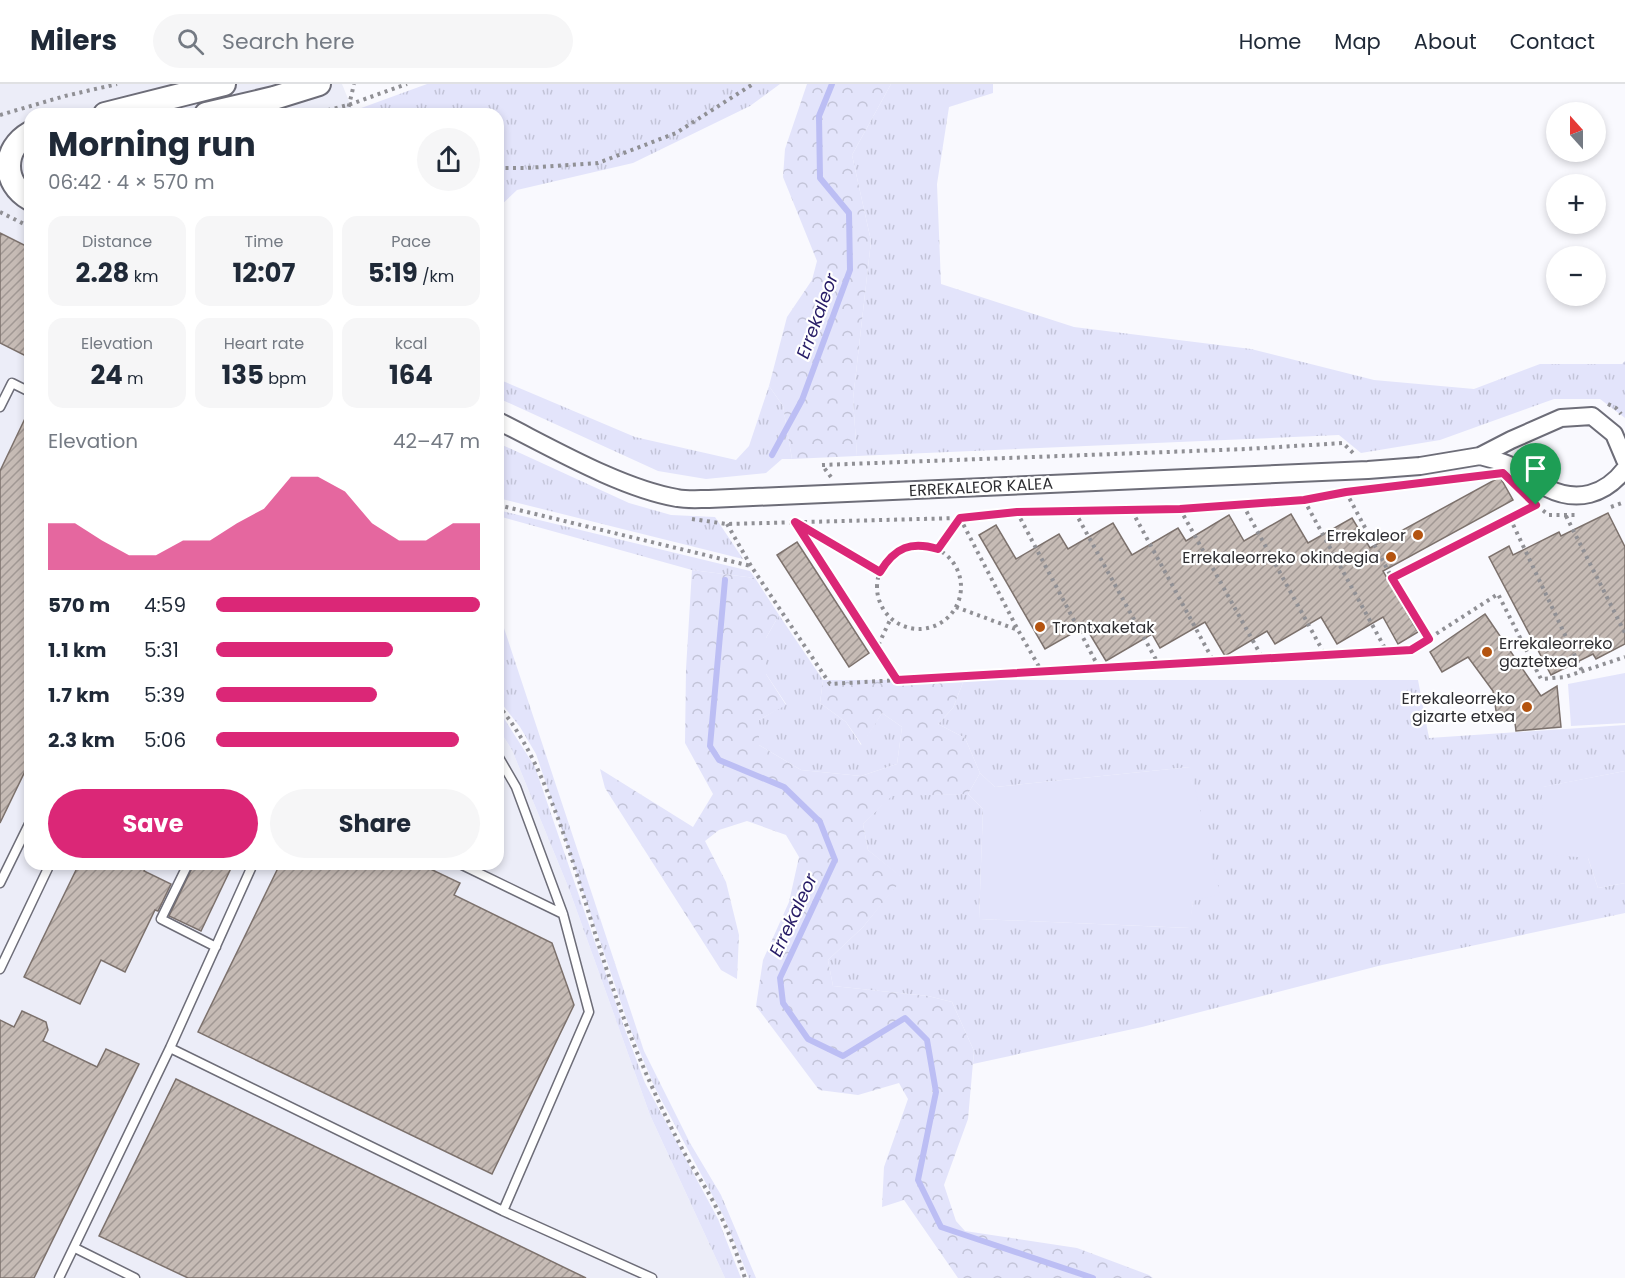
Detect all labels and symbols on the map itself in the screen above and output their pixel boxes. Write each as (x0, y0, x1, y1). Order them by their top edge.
north arrow (1546, 102, 1606, 162)
water label: Errekaleor (790, 269, 844, 362)
pin (1510, 443, 1561, 505)
street label: ERREKALEOR KALEA (908, 472, 1054, 502)
place label: Errekaleor (1327, 524, 1406, 547)
marker: Errekaleor (1411, 528, 1425, 542)
place label: Errekaleorreko okindegia (1182, 546, 1379, 569)
marker: Errekaleorreko okindegia (1384, 550, 1398, 564)
place label: Trontxaketak (1052, 616, 1155, 639)
marker: Trontxaketak (1033, 620, 1047, 634)
place label: Errekaleorreko gaztetxea (1499, 632, 1613, 673)
marker: Errekaleorreko gaztetxea (1480, 645, 1494, 659)
place label: Errekaleorreko gizarte etxea (1401, 687, 1515, 728)
marker: Errekaleorreko gizarte etxea (1520, 700, 1534, 714)
water label: Errekaleor (763, 868, 824, 961)

